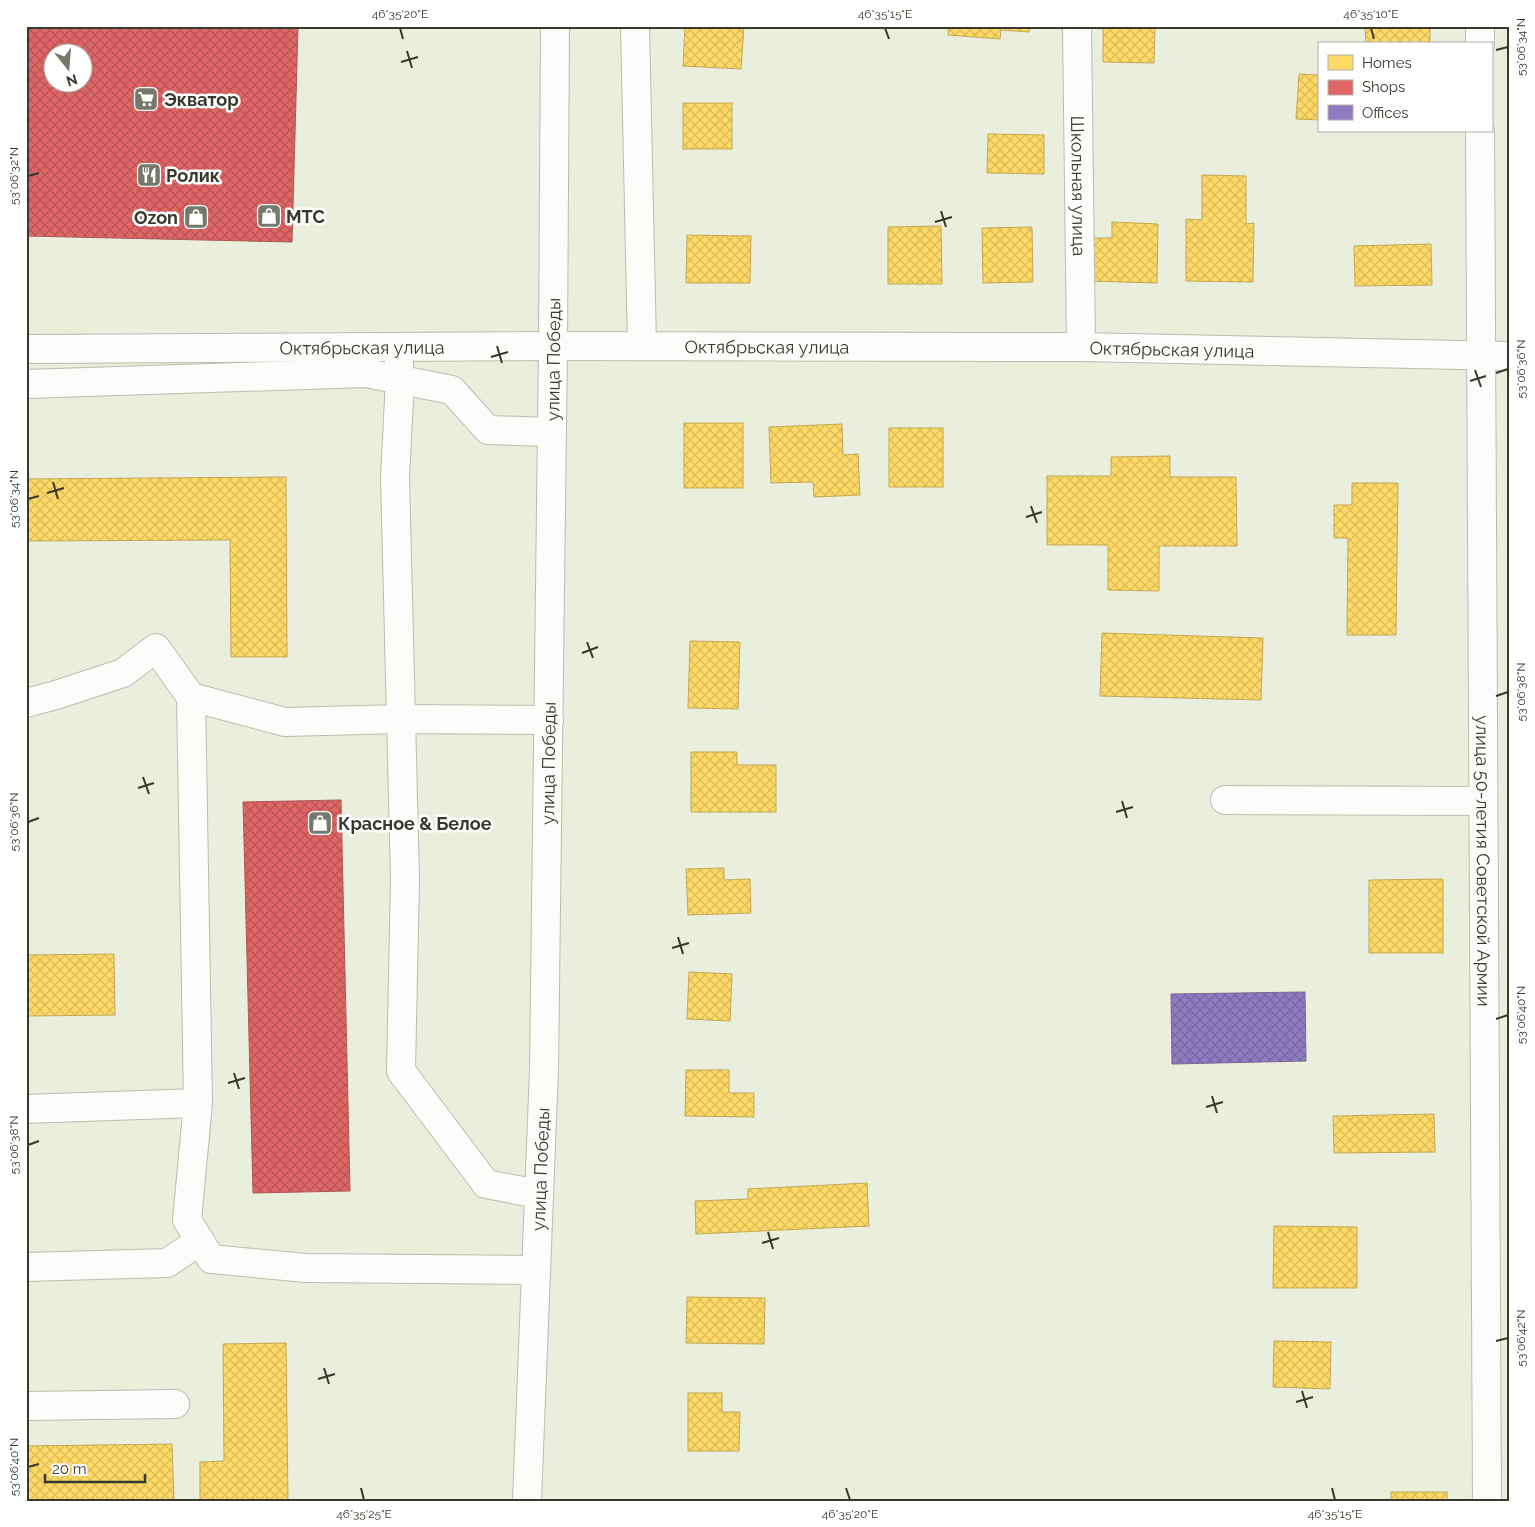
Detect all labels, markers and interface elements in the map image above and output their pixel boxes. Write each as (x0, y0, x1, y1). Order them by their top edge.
text: 46°35'20"E (372, 7, 428, 21)
text: 46°35'15"E (858, 7, 912, 21)
text: 46°35'10"E (1343, 7, 1399, 21)
text: 53°06'34"N (1514, 18, 1528, 76)
north arrow (42, 42, 92, 92)
legend (1318, 42, 1492, 132)
text: Homes (1362, 54, 1412, 72)
text: N (64, 71, 79, 90)
text: Shops (1362, 78, 1405, 96)
supermarket icon: Экватор (133, 86, 159, 112)
place label: Экватор (164, 89, 239, 110)
text: Offices (1362, 104, 1409, 122)
street label: Школьная улица (1068, 116, 1090, 256)
text: 53°06'32"N (7, 147, 21, 205)
restaurant icon: Ролик (136, 162, 162, 188)
place label: Ролик (166, 165, 220, 186)
shop icon: МТС (256, 203, 282, 229)
shop icon: Ozon (183, 204, 209, 230)
place label: МТС (286, 206, 325, 227)
place label: Ozon (134, 207, 178, 228)
street label: улица Победы (542, 298, 564, 421)
street label: Октябрьская улица (279, 336, 444, 358)
street label: Октябрьская улица (685, 336, 849, 357)
street label: Октябрьская улица (1089, 337, 1255, 361)
text: 53°06'36"N (1514, 340, 1528, 398)
text: 53°06'34"N (7, 470, 21, 528)
text: 53°06'38"N (1514, 663, 1528, 721)
street label: улица Победы (537, 702, 559, 825)
street label: улица 50-летия Советской Армии (1472, 715, 1495, 1007)
text: 53°06'36"N (7, 793, 21, 851)
shop icon: Красное & Белое (307, 810, 333, 836)
place label: Красное & Белое (338, 813, 492, 834)
text: 53°06'40"N (1514, 986, 1528, 1044)
street label: улица Победы (527, 1107, 553, 1231)
text: 53°06'38"N (7, 1116, 21, 1174)
text: 53°06'42"N (1514, 1309, 1528, 1367)
text: 53°06'40"N (7, 1438, 21, 1496)
scale bar (45, 1452, 145, 1484)
text: 20 m (52, 1460, 87, 1478)
text: 46°35'25"E (336, 1507, 392, 1521)
text: 46°35'20"E (822, 1507, 878, 1521)
text: 46°35'15"E (1308, 1507, 1362, 1521)

